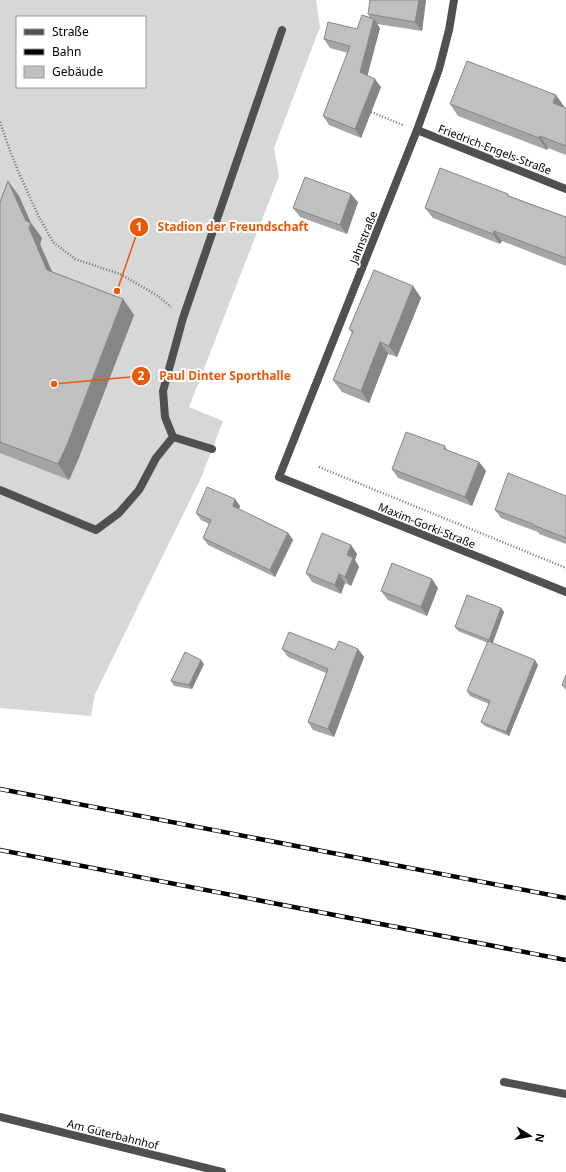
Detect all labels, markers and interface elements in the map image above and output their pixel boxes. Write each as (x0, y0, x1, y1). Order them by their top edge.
legend (16, 16, 146, 88)
text: Straße (52, 23, 89, 40)
text: Bahn (52, 43, 81, 60)
text: Gebäude (52, 63, 103, 80)
street label: Friedrich-Engels-Straße (436, 120, 554, 178)
street label: Jahnstraße (345, 208, 380, 267)
callout: Stadion der Freundschaft (129, 215, 316, 239)
text: 1 (136, 218, 142, 235)
text: Stadion der Freundschaft (158, 218, 308, 235)
callout: Paul Dinter Sporthalle (131, 364, 298, 388)
text: 2 (138, 367, 145, 384)
text: Paul Dinter Sporthalle (159, 367, 291, 384)
street label: Maxim-Gorki-Straße (376, 499, 478, 551)
street label: Am Güterbahnhof (66, 1115, 161, 1153)
north arrow (510, 1116, 550, 1156)
text: N (532, 1132, 549, 1144)

